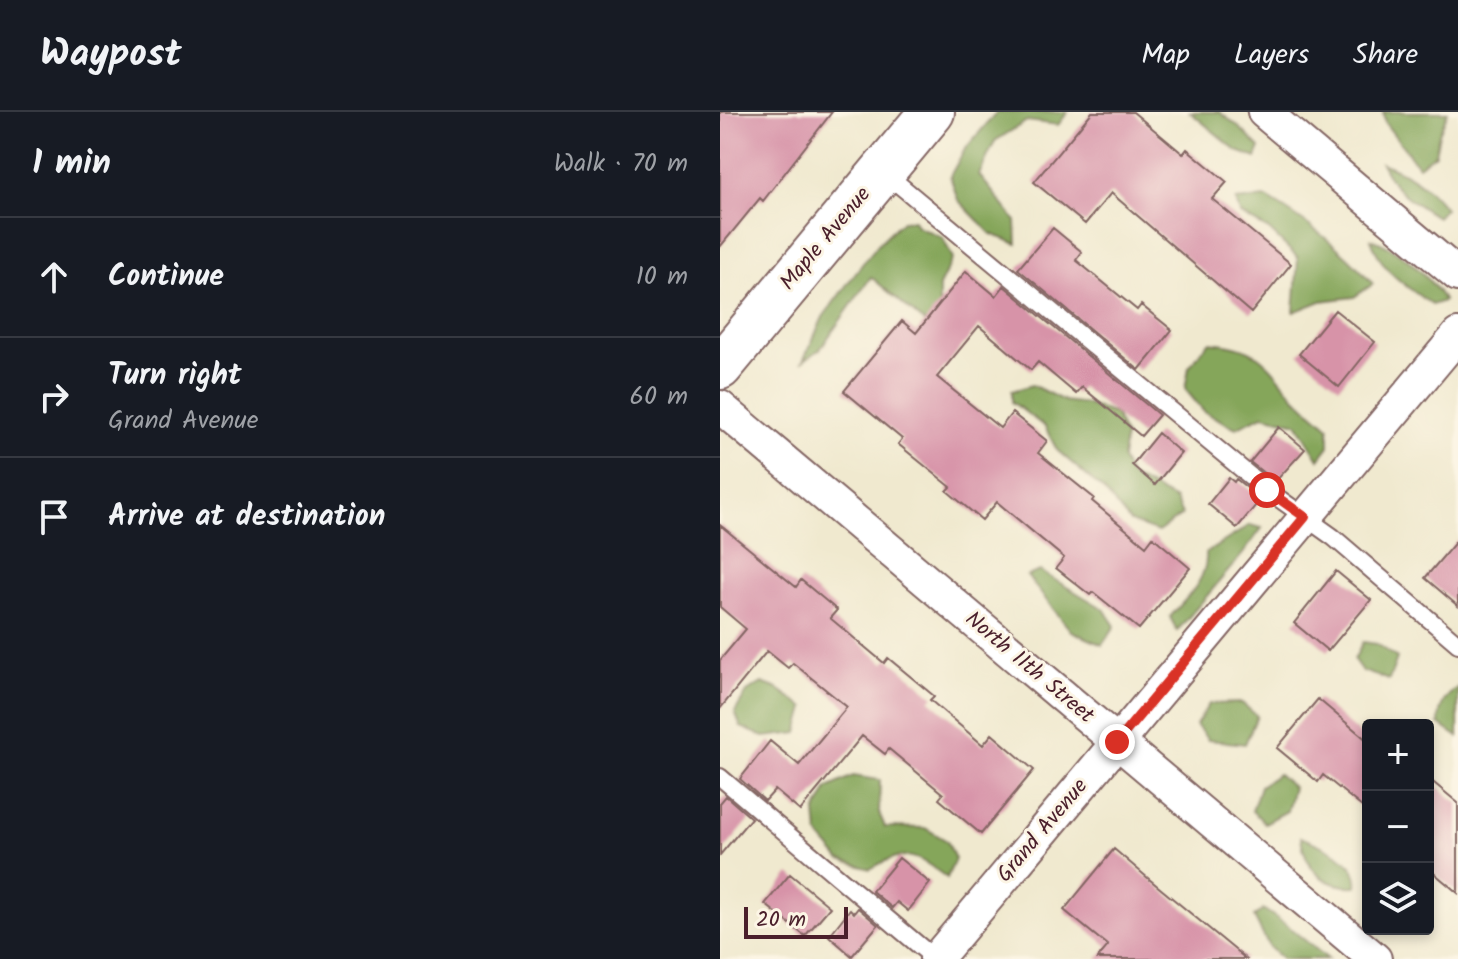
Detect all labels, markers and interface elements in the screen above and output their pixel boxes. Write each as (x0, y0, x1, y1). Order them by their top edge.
text: Waypost (40, 25, 182, 85)
text: Map (1141, 33, 1190, 78)
text: Layers (1234, 33, 1309, 78)
text: Share (1353, 33, 1418, 78)
text: 1 min (32, 137, 111, 191)
text: Walk · 70 m (554, 143, 688, 185)
street label: Maple Avenue (772, 179, 880, 299)
text: Continue (108, 253, 224, 301)
icon: ahead (32, 255, 76, 299)
text: 10 m (636, 256, 688, 298)
text: Turn right (108, 352, 241, 400)
icon: right (32, 375, 76, 419)
text: 60 m (629, 376, 688, 418)
text: Grand Avenue (108, 400, 259, 442)
route start (1249, 472, 1285, 508)
text: Arrive at destination (108, 493, 385, 541)
icon: arrive (32, 495, 76, 539)
street label: North 11th Street (956, 603, 1102, 733)
map controls (1362, 719, 1434, 935)
button: + (1362, 719, 1434, 791)
route end (1099, 724, 1135, 760)
street label: Grand Avenue (989, 771, 1097, 891)
button: − (1362, 791, 1434, 863)
button: layers (1362, 863, 1434, 935)
scale bar (744, 903, 848, 939)
text: 20 m (756, 903, 806, 938)

